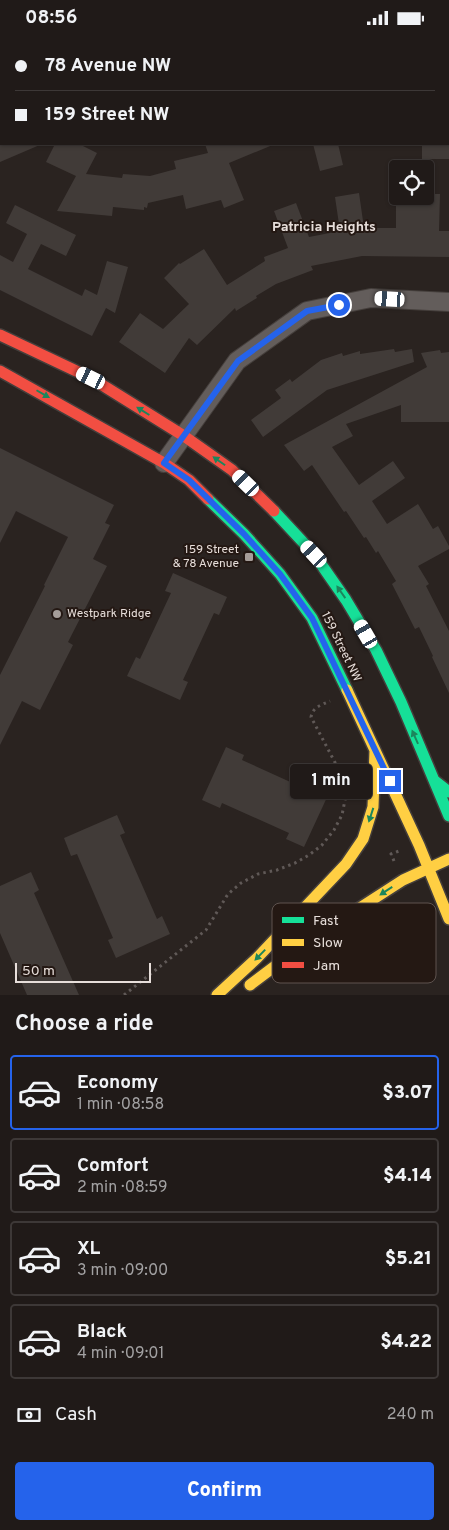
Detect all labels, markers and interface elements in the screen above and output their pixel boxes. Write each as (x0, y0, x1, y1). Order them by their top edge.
text: 08:56 (25, 6, 77, 30)
text: 78 Avenue NW (45, 54, 171, 78)
text: 159 Street NW (45, 103, 169, 127)
map controls (389, 160, 434, 205)
button: locate (389, 160, 434, 205)
district label: Patricia Heights (272, 219, 376, 236)
car (374, 291, 405, 307)
route start (328, 294, 350, 316)
car (74, 365, 107, 391)
one-way arrow (36, 390, 49, 399)
one-way arrow (137, 406, 150, 415)
one-way arrow (212, 456, 226, 466)
car (229, 467, 262, 499)
car (298, 538, 329, 570)
place label: 159 Street & 78 Avenue (173, 542, 239, 572)
marker: 159 Street & 78 Avenue (243, 551, 255, 563)
one-way arrow (336, 586, 346, 599)
place label: Westpark Ridge (67, 606, 151, 622)
marker: Westpark Ridge (51, 608, 63, 620)
street label: 159 Street NW (317, 609, 365, 685)
car (352, 617, 379, 651)
one-way arrow (411, 729, 419, 744)
callout: 1 min (290, 763, 372, 799)
route end (379, 770, 401, 792)
text: 1 min (311, 771, 351, 791)
one-way arrow (366, 808, 374, 823)
one-way arrow (379, 886, 393, 896)
legend (272, 903, 436, 983)
text: Fast (313, 913, 339, 930)
text: Slow (313, 935, 343, 952)
one-way arrow (254, 949, 266, 961)
text: Jam (313, 958, 340, 975)
scale bar (15, 960, 151, 983)
text: 50 m (22, 963, 55, 980)
text: Choose a ride (15, 1011, 153, 1038)
icon: car (17, 1070, 62, 1115)
text: Economy (77, 1071, 158, 1095)
text: $3.07 (382, 1081, 432, 1105)
text: 1 min · 08:58 (77, 1095, 164, 1115)
icon: car (17, 1153, 62, 1198)
text: Comfort (77, 1154, 149, 1178)
text: $4.14 (383, 1164, 432, 1188)
text: 2 min · 08:59 (77, 1178, 168, 1198)
icon: car (17, 1236, 62, 1281)
text: XL (77, 1237, 100, 1261)
text: $5.21 (385, 1247, 432, 1271)
text: 3 min · 09:00 (77, 1261, 168, 1281)
icon: car (17, 1319, 62, 1364)
text: Black (77, 1320, 127, 1344)
text: $4.22 (380, 1330, 432, 1354)
text: 4 min · 09:01 (77, 1344, 165, 1364)
icon: cash (15, 1401, 43, 1429)
text: Cash (55, 1403, 97, 1427)
text: 240 m (387, 1405, 434, 1425)
button: Confirm (15, 1462, 434, 1520)

